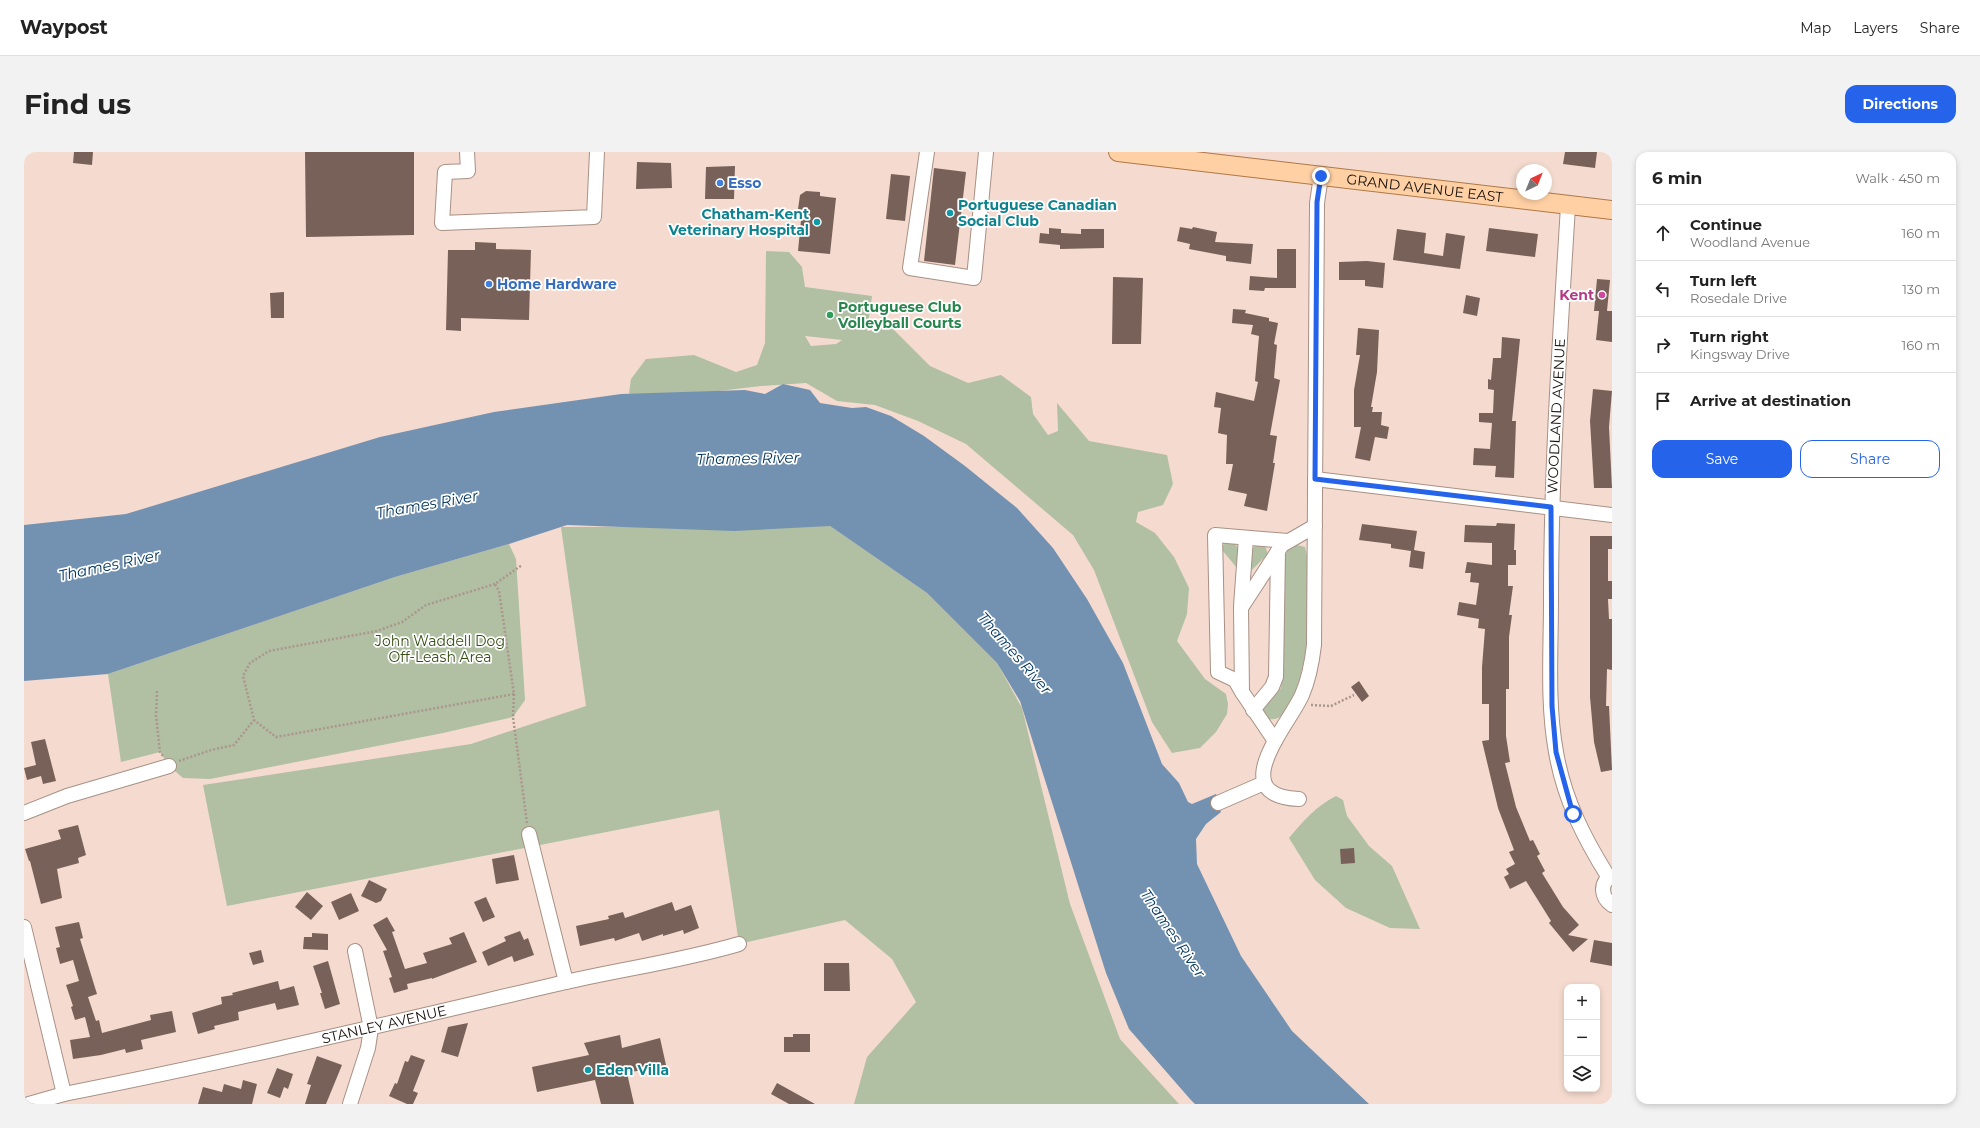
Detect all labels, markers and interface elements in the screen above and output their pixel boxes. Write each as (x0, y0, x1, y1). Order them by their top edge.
text: Waypost (20, 16, 108, 39)
text: Map (1800, 19, 1831, 37)
text: Layers (1853, 19, 1898, 37)
text: Share (1920, 19, 1960, 37)
button: Directions (1845, 85, 1956, 123)
text: Find us (24, 87, 131, 121)
north arrow (1516, 164, 1552, 200)
route end (1312, 167, 1330, 185)
text: 6 min (1652, 168, 1702, 188)
street label: GRAND AVENUE EAST (1346, 170, 1504, 206)
text: Walk · 450 m (1856, 170, 1940, 186)
place label: Esso (728, 174, 761, 192)
marker: Esso (715, 178, 725, 188)
place label: Portuguese Canadian Social Club (958, 196, 1117, 230)
place label: Chatham-Kent Veterinary Hospital (667, 205, 809, 239)
marker: Portuguese Canadian Social Club (945, 208, 955, 218)
text: Continue (1690, 215, 1762, 234)
marker: Chatham-Kent Veterinary Hospital (812, 217, 822, 227)
icon: ahead (1652, 222, 1674, 244)
text: 160 m (1902, 225, 1940, 241)
text: Woodland Avenue (1690, 234, 1810, 250)
text: Turn left (1690, 271, 1757, 290)
place label: Home Hardware (497, 275, 617, 293)
icon: left (1652, 278, 1674, 300)
marker: Home Hardware (484, 279, 494, 289)
text: 130 m (1902, 281, 1940, 297)
place label: Kent (1559, 286, 1594, 304)
marker: Kent (1597, 290, 1607, 300)
text: Rosedale Drive (1690, 290, 1787, 306)
place label: Portuguese Club Volleyball Courts (837, 298, 962, 332)
marker: Portuguese Club Volleyball Courts (825, 310, 835, 320)
text: Turn right (1690, 327, 1769, 346)
icon: right (1652, 334, 1674, 356)
text: 160 m (1902, 337, 1940, 353)
street label: WOODLAND AVENUE (1543, 338, 1569, 494)
text: Kingsway Drive (1690, 346, 1790, 362)
icon: arrive (1652, 390, 1674, 412)
text: Arrive at destination (1690, 391, 1851, 410)
button: Save (1652, 440, 1792, 478)
button: Share (1800, 440, 1940, 478)
water label: Thames River (696, 448, 801, 468)
water label: Thames River (375, 486, 480, 522)
water label: Thames River (57, 545, 162, 585)
water label: Thames River (974, 608, 1057, 699)
park label: John Waddell Dog Off-Leash Area (374, 632, 505, 666)
route start (1564, 805, 1582, 823)
water label: Thames River (1136, 885, 1210, 982)
map controls (1564, 984, 1600, 1092)
button: + (1564, 984, 1600, 1020)
street label: STANLEY AVENUE (320, 1001, 448, 1048)
button: − (1564, 1020, 1600, 1056)
button: layers (1564, 1056, 1600, 1092)
place label: Eden Villa (596, 1061, 669, 1079)
marker: Eden Villa (583, 1065, 593, 1075)

